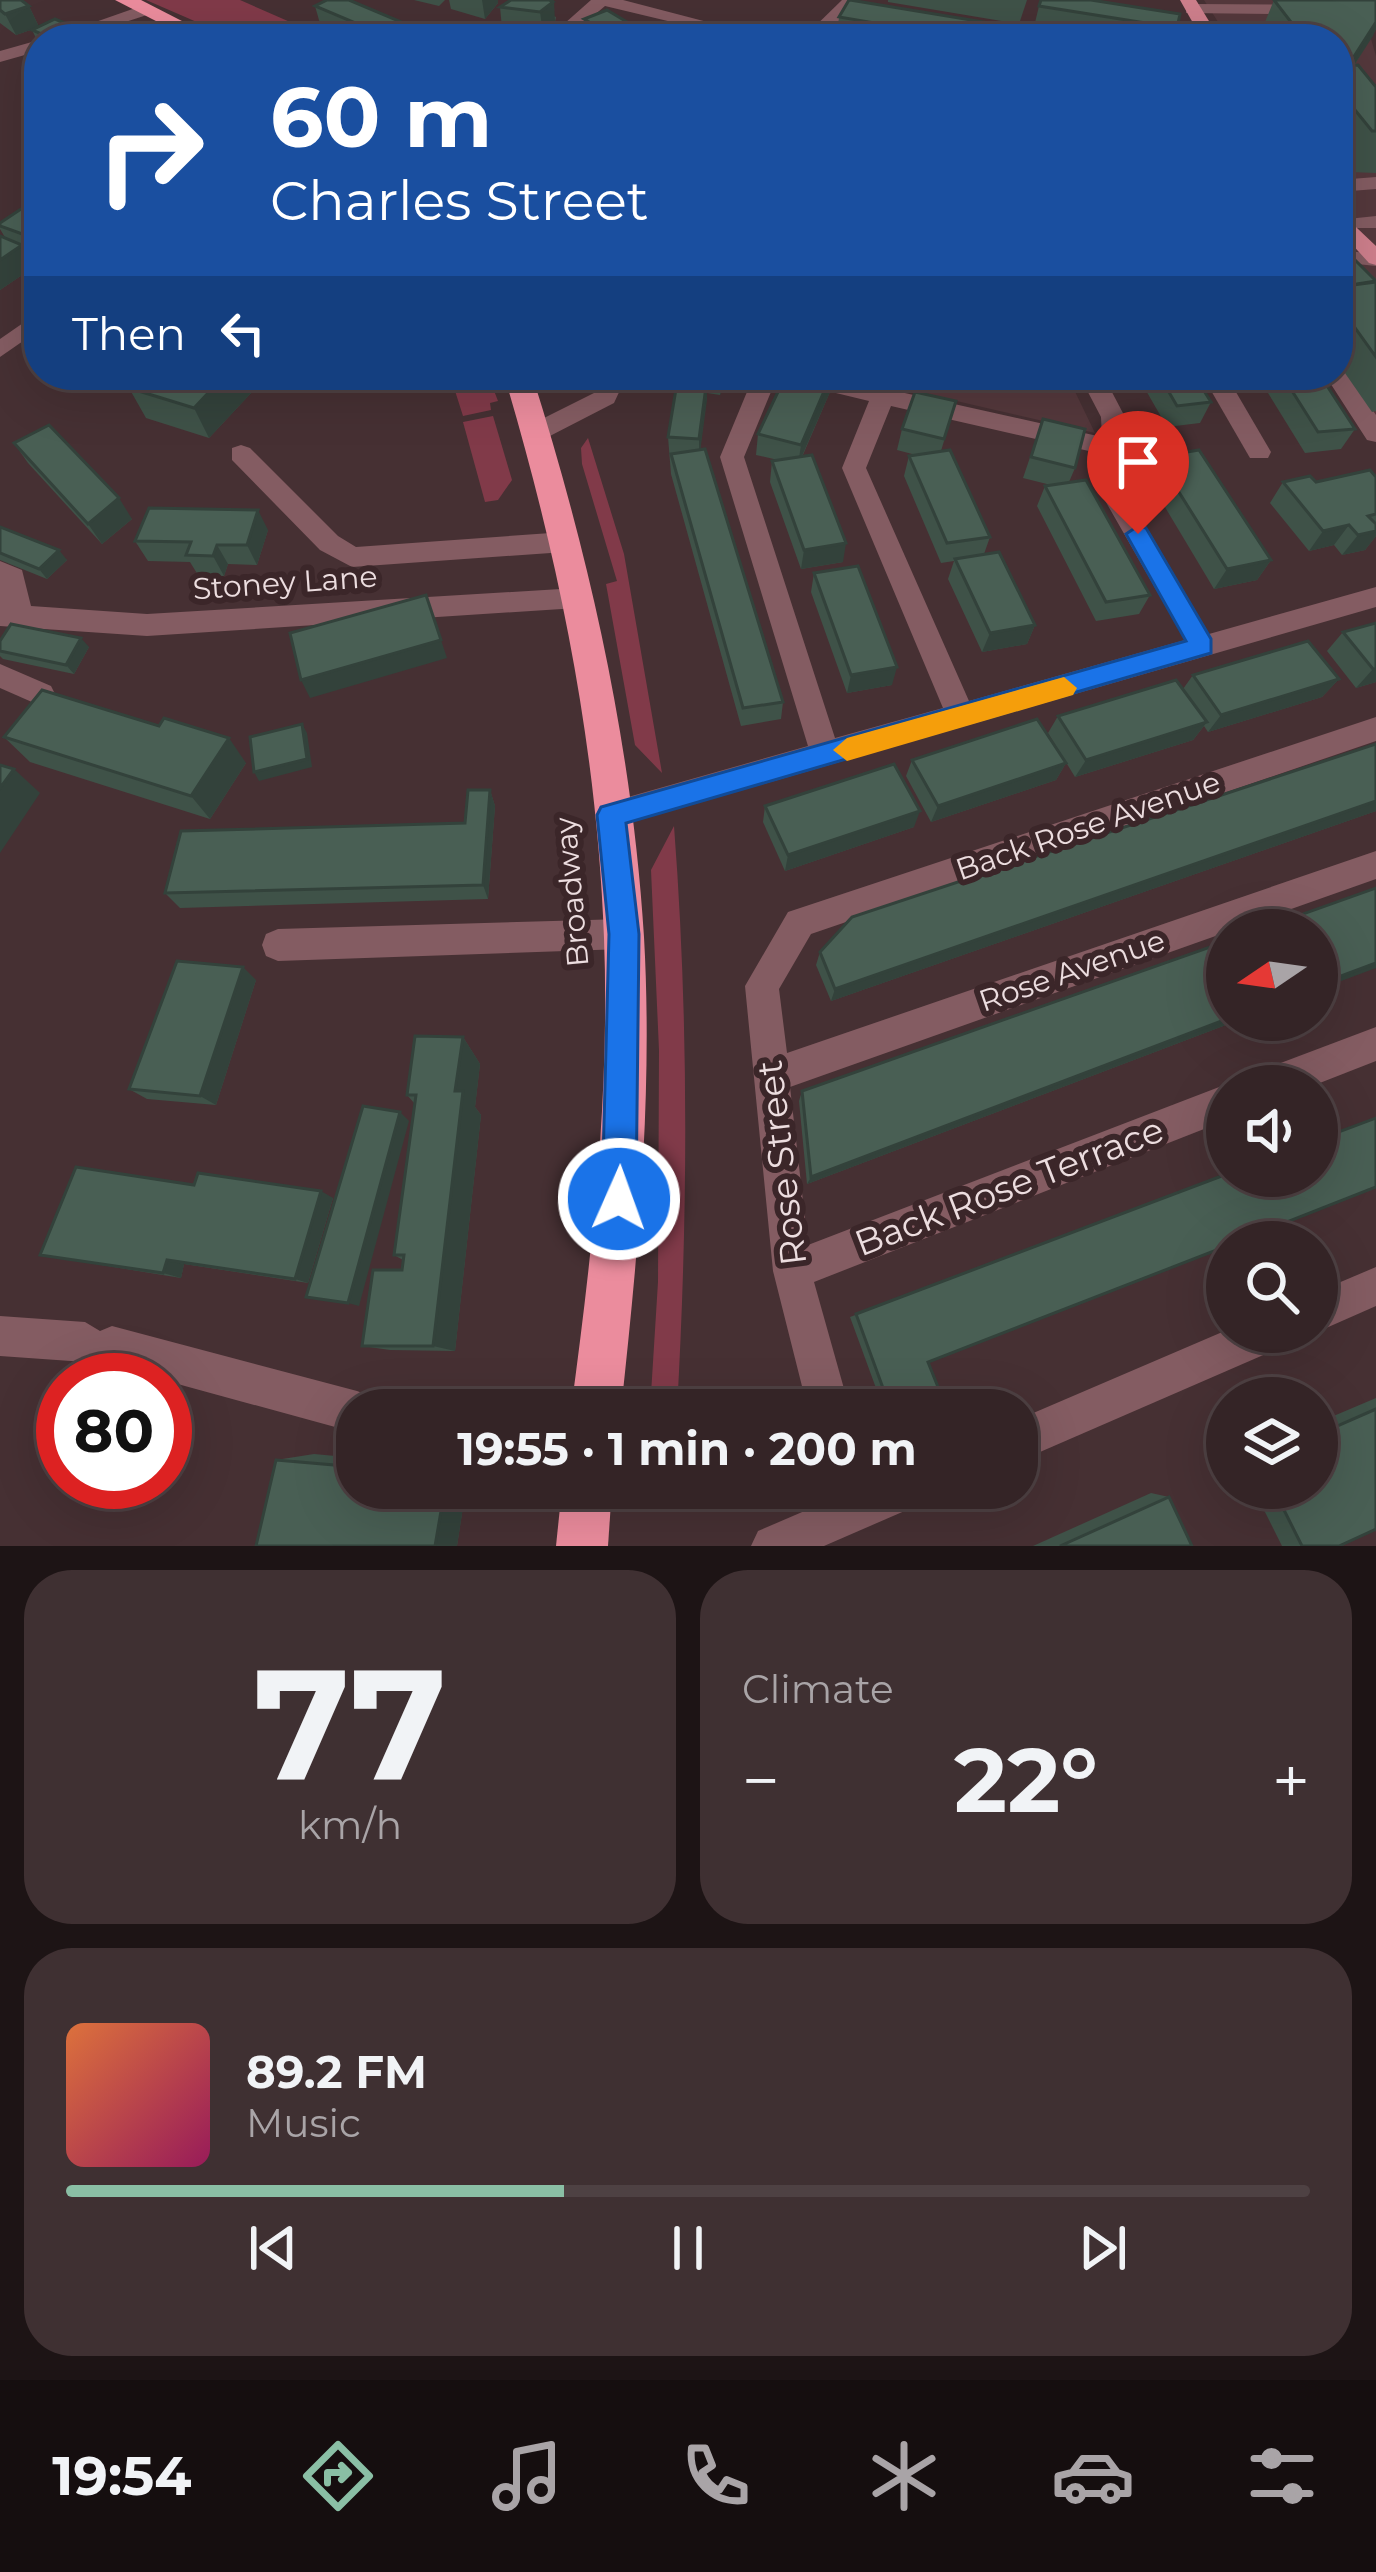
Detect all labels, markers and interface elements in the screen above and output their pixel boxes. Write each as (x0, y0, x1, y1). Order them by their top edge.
text: 60 m (270, 66, 492, 168)
icon: right (72, 72, 228, 228)
text: Charles Street (270, 168, 649, 234)
icon: left (210, 300, 276, 366)
text: Then (72, 306, 186, 361)
pin (1087, 411, 1189, 534)
icon: arrive (1105, 429, 1171, 495)
street label: Stoney Lane (191, 558, 379, 607)
street label: Back Rose Avenue (951, 763, 1225, 888)
street label: Broadway (546, 815, 596, 968)
north arrow (1206, 909, 1338, 1041)
map controls (1206, 909, 1338, 1509)
street label: Rose Avenue (974, 921, 1170, 1020)
street label: Rose Street (747, 1058, 815, 1268)
button: sound (1206, 1065, 1338, 1197)
street label: Back Rose Terrace (848, 1107, 1170, 1265)
position arrow (556, 1136, 682, 1262)
button: search (1206, 1221, 1338, 1353)
speed limit sign: 80 (36, 1353, 192, 1509)
button: layers (1206, 1377, 1338, 1509)
text: 19:55 · 1 min · 200 m (457, 1421, 917, 1476)
text: 77 (253, 1628, 447, 1818)
text: Climate (742, 1665, 894, 1713)
text: 22° (954, 1725, 1098, 1835)
text: − (742, 1740, 780, 1821)
text: + (1272, 1740, 1310, 1821)
text: km/h (298, 1801, 402, 1849)
text: 89.2 FM (246, 2044, 427, 2099)
text: Music (246, 2099, 361, 2147)
icon: previous (240, 2215, 306, 2281)
icon: pause (655, 2215, 721, 2281)
icon: next (1070, 2215, 1136, 2281)
icon: directions (296, 2434, 380, 2518)
icon: music (485, 2434, 569, 2518)
icon: phone (674, 2434, 758, 2518)
icon: climate (862, 2434, 946, 2518)
icon: car (1051, 2434, 1135, 2518)
icon: filters (1240, 2434, 1324, 2518)
text: 19:54 (52, 2443, 191, 2509)

